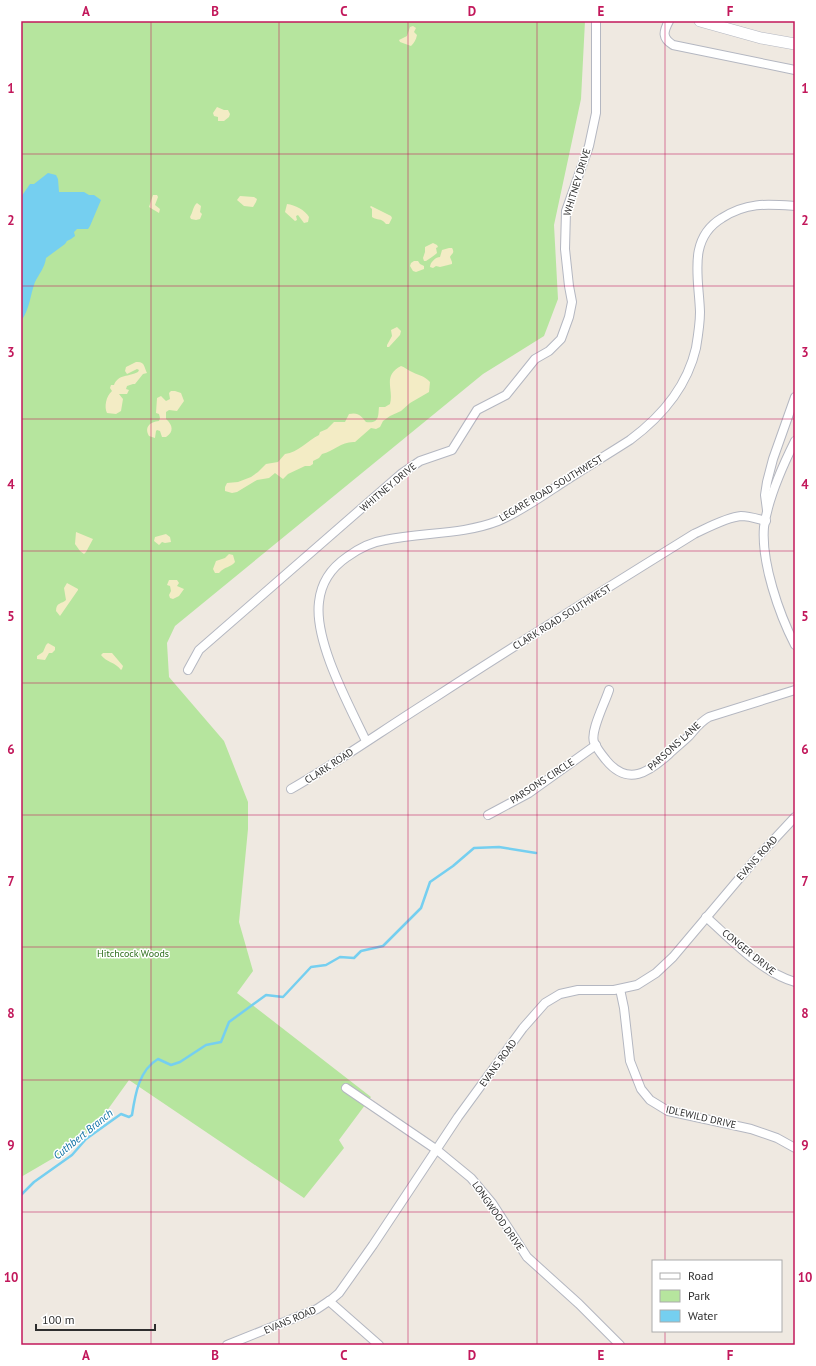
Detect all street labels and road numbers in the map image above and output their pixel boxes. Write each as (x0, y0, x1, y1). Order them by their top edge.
street label: WHITNEY DRIVE (561, 147, 593, 217)
street label: LEGARE ROAD SOUTHWEST (497, 452, 606, 524)
street label: WHITNEY DRIVE (357, 460, 419, 514)
street label: CLARK ROAD SOUTHWEST (510, 581, 614, 653)
street label: PARSONS LANE (645, 719, 703, 773)
street label: CLARK ROAD (302, 745, 356, 787)
street label: PARSONS CIRCLE (507, 755, 577, 807)
street label: EVANS ROAD (734, 833, 780, 883)
street label: CONGER DRIVE (719, 926, 779, 978)
street label: EVANS ROAD (476, 1037, 520, 1089)
street label: IDLEWILD DRIVE (664, 1103, 738, 1131)
street label: LONGWOOD DRIVE (469, 1179, 527, 1253)
street label: EVANS ROAD (262, 1303, 318, 1337)

